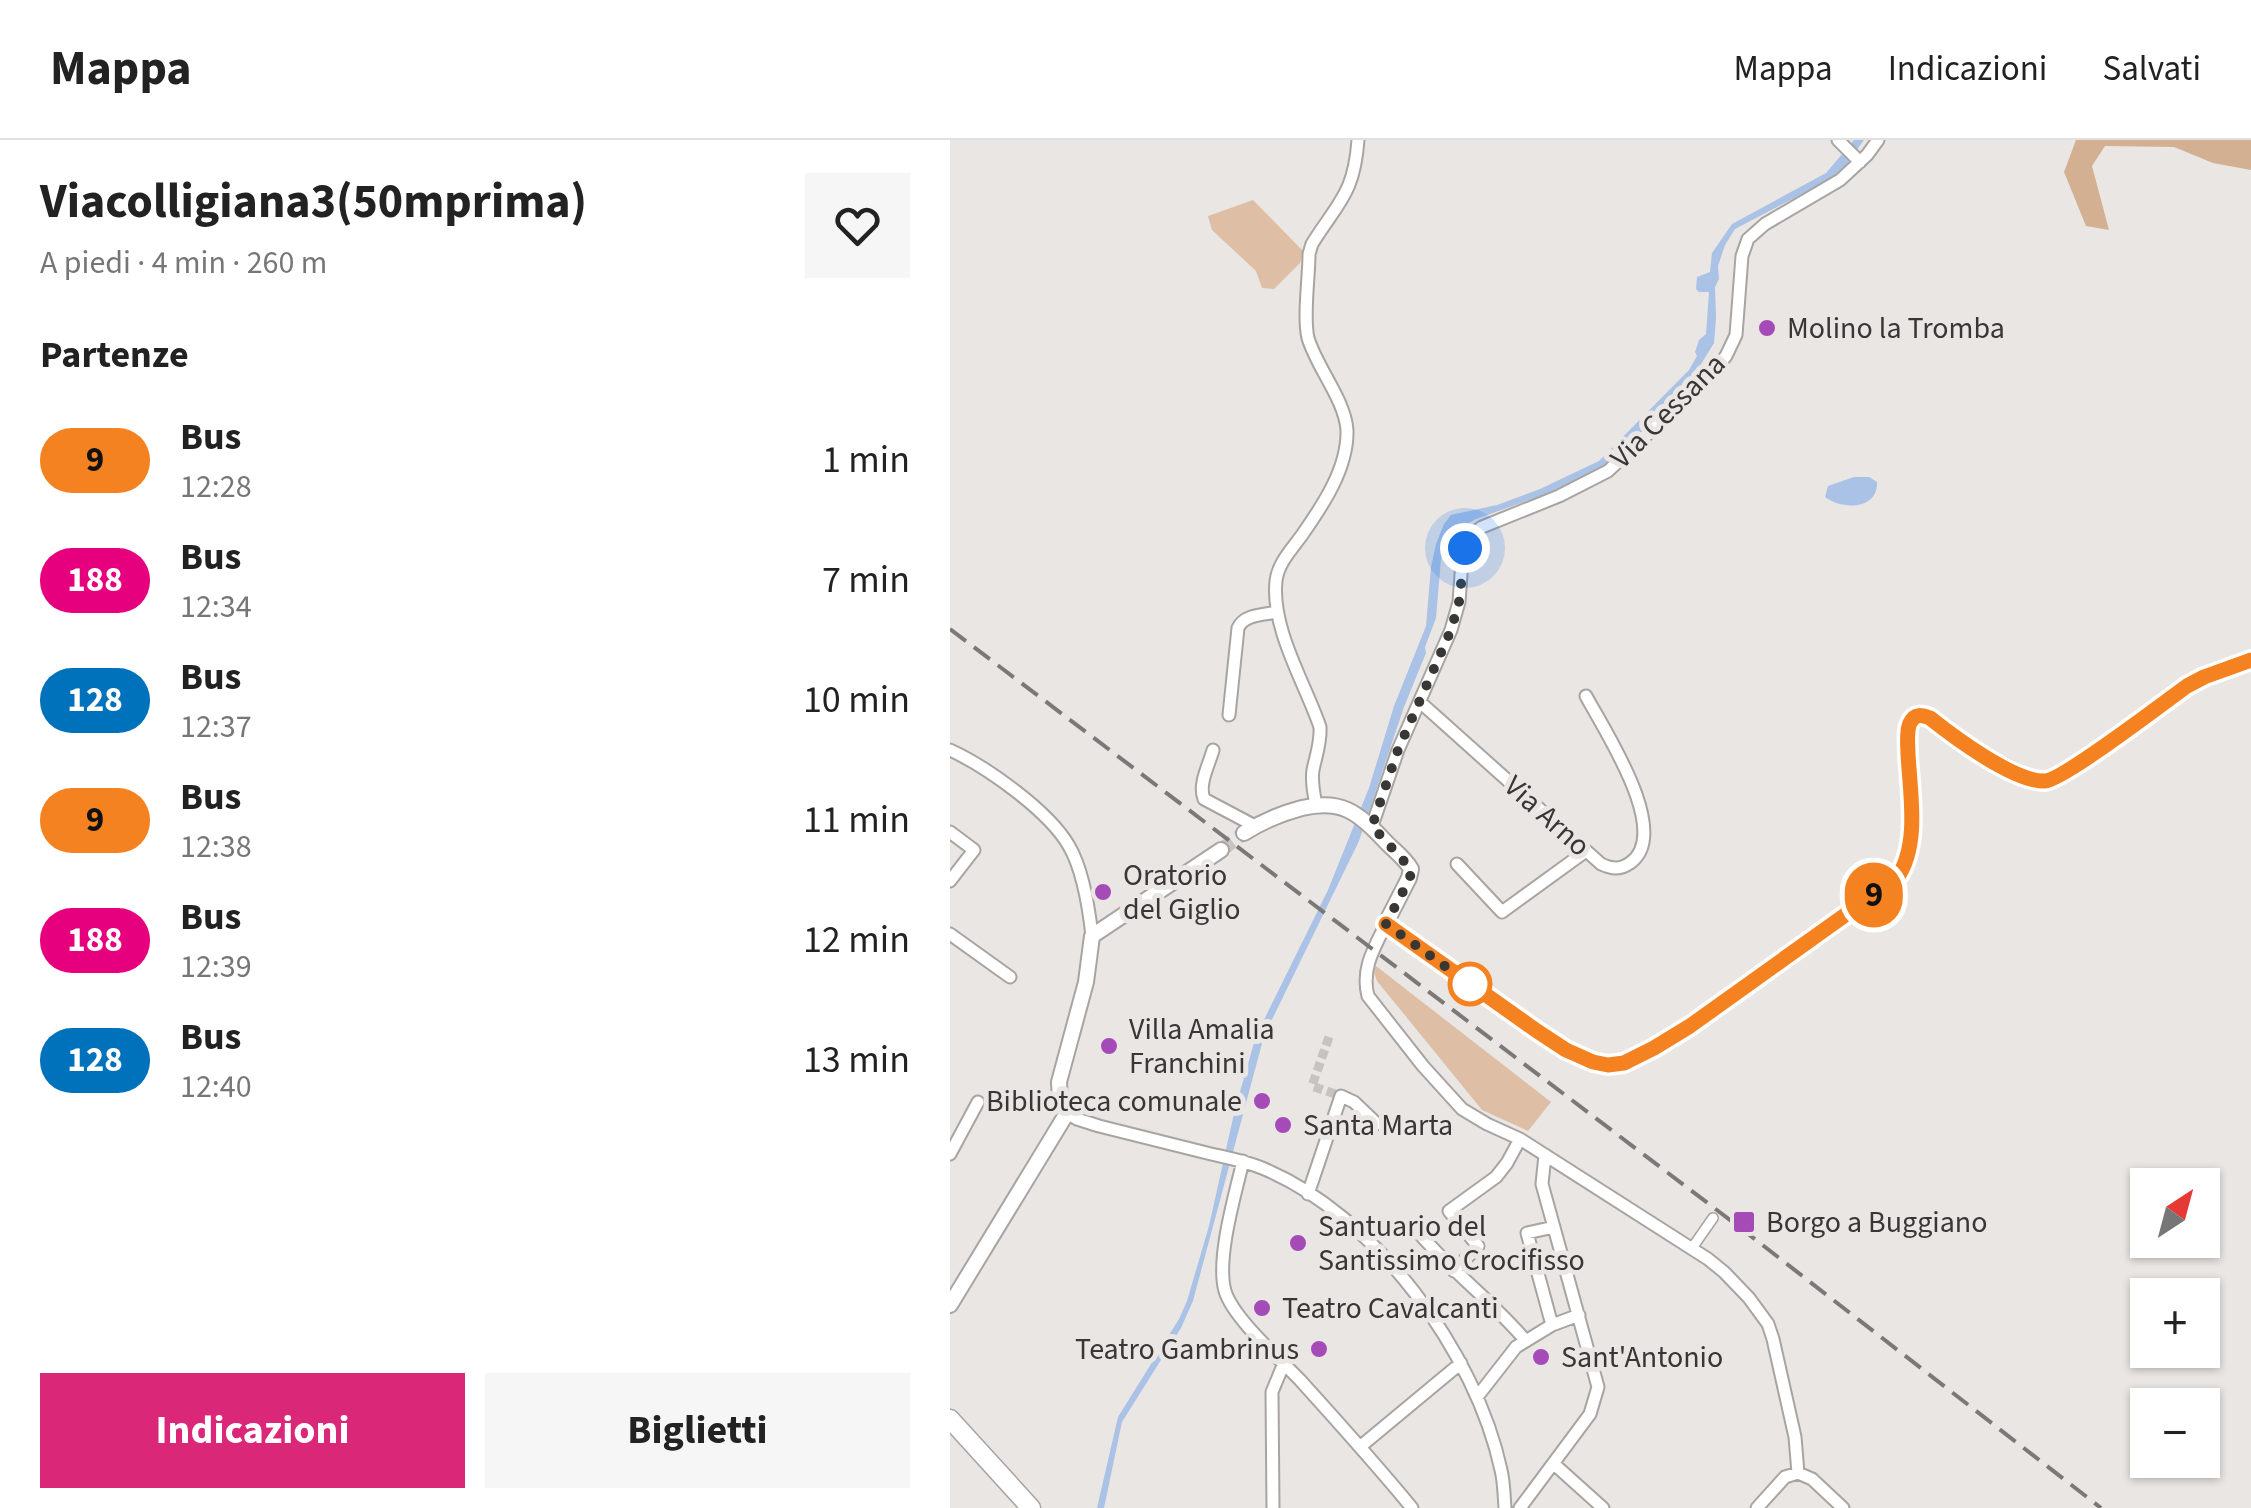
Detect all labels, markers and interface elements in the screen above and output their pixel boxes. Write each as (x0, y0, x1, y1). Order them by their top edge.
text: Mappa (50, 35, 192, 103)
text: Mappa (1734, 44, 1833, 94)
text: Indicazioni (1888, 44, 2047, 94)
text: Salvati (2102, 44, 2201, 94)
text: Viacolligiana3(50mprima) (40, 168, 587, 236)
button: heart (805, 173, 910, 278)
text: A piedi · 4 min · 260 m (40, 240, 327, 286)
place label: Molino la Tromba (1787, 307, 2005, 350)
marker: Molino la Tromba (1756, 317, 1778, 339)
text: Partenze (40, 328, 189, 382)
street label: Via Cessana (1601, 344, 1735, 478)
text: Bus (180, 410, 241, 464)
text: 1 min (822, 433, 910, 487)
text: 9 (86, 435, 104, 485)
text: 12:28 (180, 464, 252, 510)
your location (1440, 523, 1490, 573)
text: Bus (180, 530, 241, 584)
text: 7 min (822, 553, 910, 607)
text: 188 (67, 555, 123, 605)
text: 12:34 (180, 584, 252, 630)
text: Bus (180, 650, 241, 704)
text: 10 min (803, 673, 910, 727)
text: 128 (67, 675, 123, 725)
text: 12:37 (180, 704, 252, 750)
street label: Via Arno (1494, 765, 1600, 867)
text: Bus (180, 770, 241, 824)
text: 11 min (803, 793, 910, 847)
text: 9 (86, 795, 104, 845)
text: 12:38 (180, 824, 252, 870)
place label: Oratorio del Giglio (1123, 854, 1240, 931)
line badge: 9 (1842, 862, 1906, 928)
text: 9 (1865, 870, 1883, 920)
marker: Oratorio del Giglio (1092, 881, 1114, 903)
text: Bus (180, 890, 241, 944)
text: 12 min (803, 913, 910, 967)
text: 188 (67, 915, 123, 965)
text: 12:39 (180, 944, 252, 990)
unlabelled marker (1449, 963, 1491, 1005)
place label: Villa Amalia Franchini (1129, 1008, 1275, 1085)
text: Bus (180, 1010, 241, 1064)
text: 13 min (803, 1033, 910, 1087)
text: 128 (67, 1035, 123, 1085)
marker: Villa Amalia Franchini (1098, 1035, 1120, 1057)
text: 12:40 (180, 1064, 252, 1110)
place label: Biblioteca comunale (986, 1080, 1242, 1123)
marker: Biblioteca comunale (1251, 1090, 1273, 1112)
place label: Santa Marta (1303, 1104, 1453, 1147)
marker: Santa Marta (1272, 1114, 1294, 1136)
north arrow (2130, 1168, 2220, 1258)
map controls (2130, 1168, 2220, 1478)
place label: Borgo a Buggiano (1766, 1201, 1987, 1244)
place label: Santuario del Santissimo Crocifisso (1318, 1205, 1585, 1282)
marker: Borgo a Buggiano (1731, 1209, 1757, 1235)
marker: Santuario del Santissimo Crocifisso (1287, 1232, 1309, 1254)
button: + (2130, 1278, 2220, 1368)
place label: Teatro Cavalcanti (1282, 1287, 1499, 1330)
marker: Teatro Cavalcanti (1251, 1297, 1273, 1319)
place label: Teatro Gambrinus (1075, 1328, 1299, 1371)
place label: Sant'Antonio (1561, 1336, 1723, 1379)
marker: Teatro Gambrinus (1308, 1338, 1330, 1360)
marker: Sant'Antonio (1530, 1346, 1552, 1368)
button: Indicazioni (40, 1373, 465, 1488)
button: Biglietti (485, 1373, 910, 1488)
button: − (2130, 1388, 2220, 1478)

